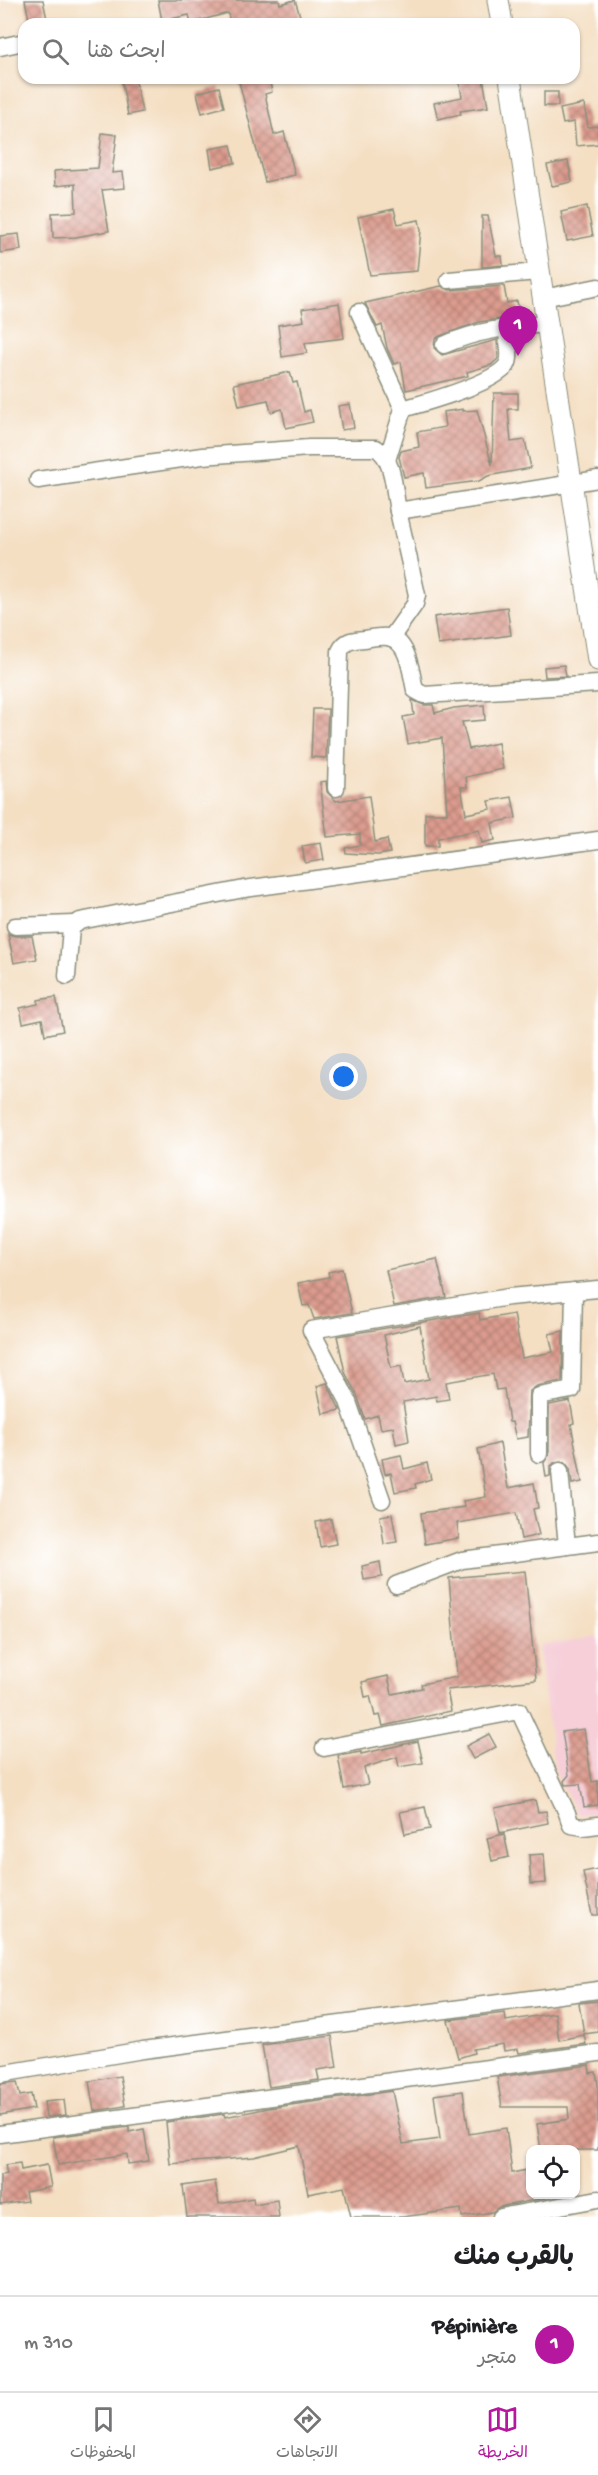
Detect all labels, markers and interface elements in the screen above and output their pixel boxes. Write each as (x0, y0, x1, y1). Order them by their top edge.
search box (18, 18, 580, 84)
icon: search (39, 35, 72, 68)
text: ابحث هنا (87, 40, 166, 66)
pin: 1 (498, 306, 538, 356)
your location (329, 1062, 358, 1091)
map controls (526, 2145, 580, 2199)
button: locate (526, 2145, 580, 2199)
text: بالقرب منك (454, 2244, 574, 2275)
text: Pépinière (432, 2315, 517, 2341)
text: 310 m (24, 2333, 73, 2356)
text: 1 (550, 2333, 559, 2356)
text: متجر (478, 2348, 517, 2371)
tab: المحفوظات (70, 2403, 136, 2466)
tab: الاتجاهات (276, 2403, 338, 2466)
tab: الخريطة (478, 2403, 528, 2466)

